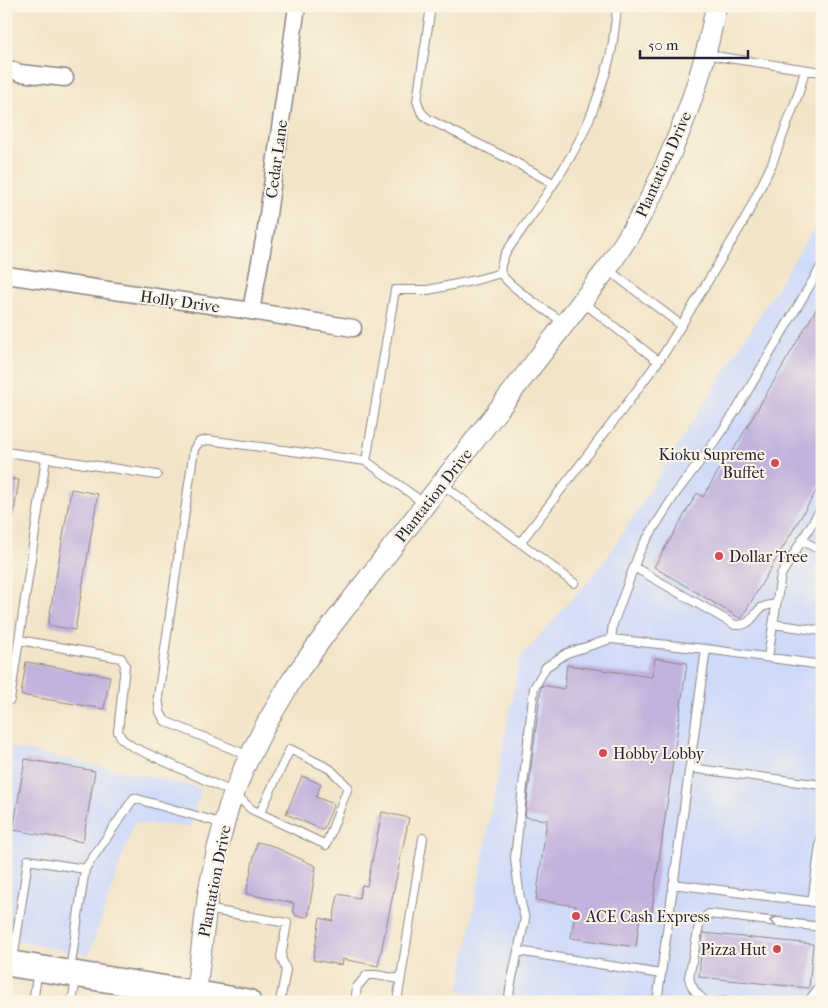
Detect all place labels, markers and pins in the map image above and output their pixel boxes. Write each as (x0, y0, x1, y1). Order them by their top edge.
place label: Kioku Supreme Buffet (658, 445, 765, 482)
marker: Kioku Supreme Buffet (769, 457, 781, 469)
place label: Dollar Tree (729, 547, 808, 566)
marker: Dollar Tree (713, 550, 725, 562)
place label: Hobby Lobby (613, 744, 705, 763)
marker: Hobby Lobby (597, 747, 609, 759)
place label: ACE Cash Express (585, 907, 710, 926)
marker: ACE Cash Express (570, 910, 582, 922)
place label: Pizza Hut (700, 940, 767, 959)
marker: Pizza Hut (771, 943, 783, 955)

